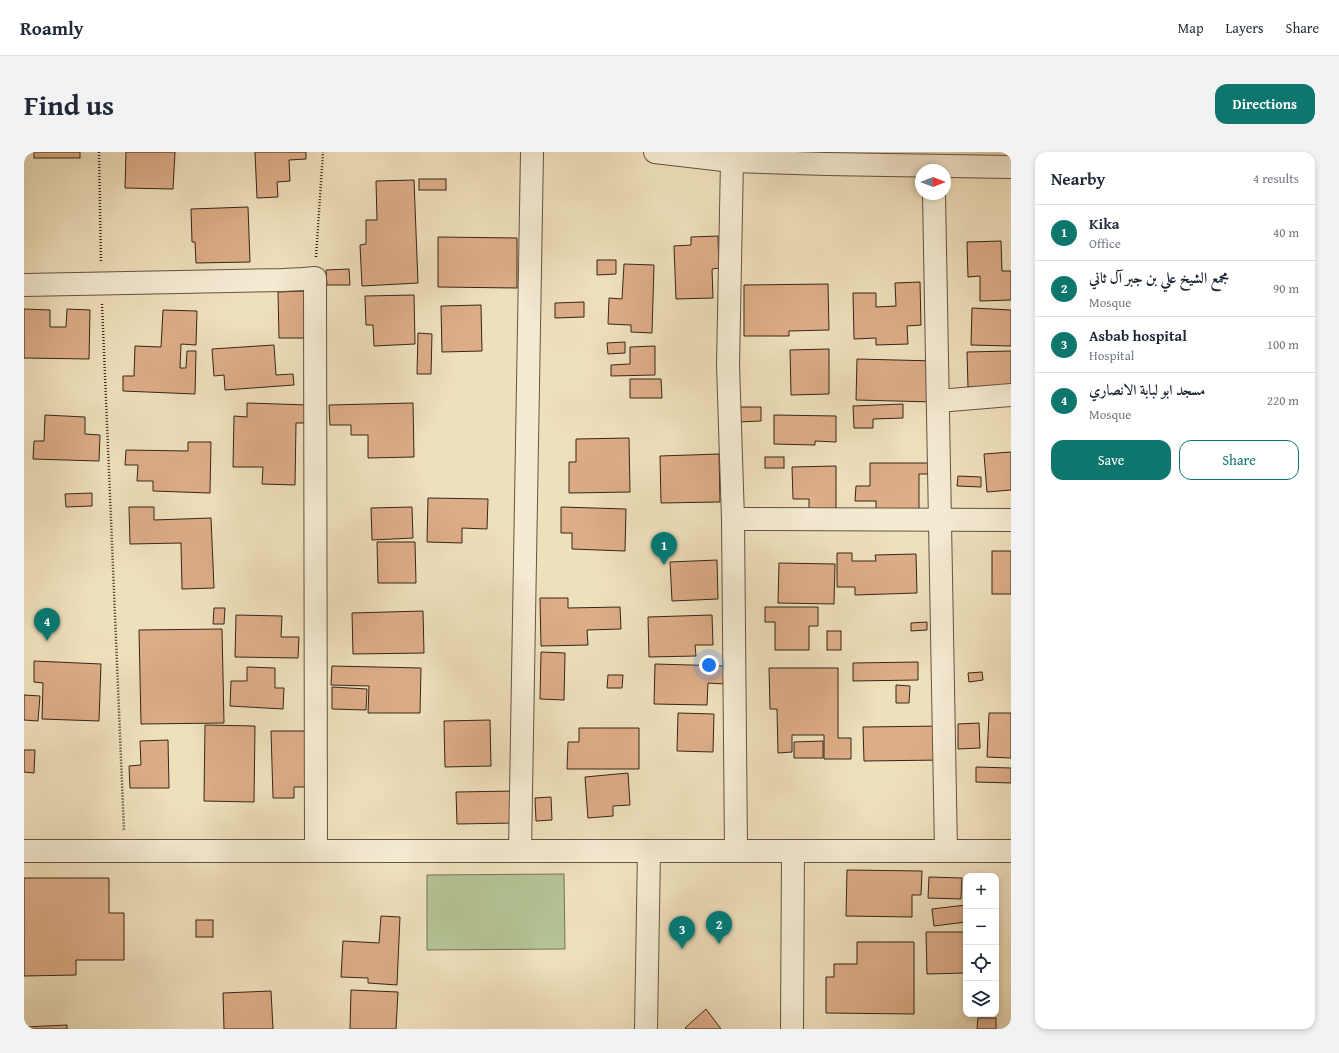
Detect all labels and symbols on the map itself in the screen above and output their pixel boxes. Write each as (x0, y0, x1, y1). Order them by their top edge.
north arrow (915, 164, 951, 200)
pin: 1 (651, 532, 677, 565)
pin: 4 (34, 608, 60, 641)
your location (699, 655, 719, 675)
pin: 2 (706, 911, 732, 944)
pin: 3 (669, 916, 695, 949)

